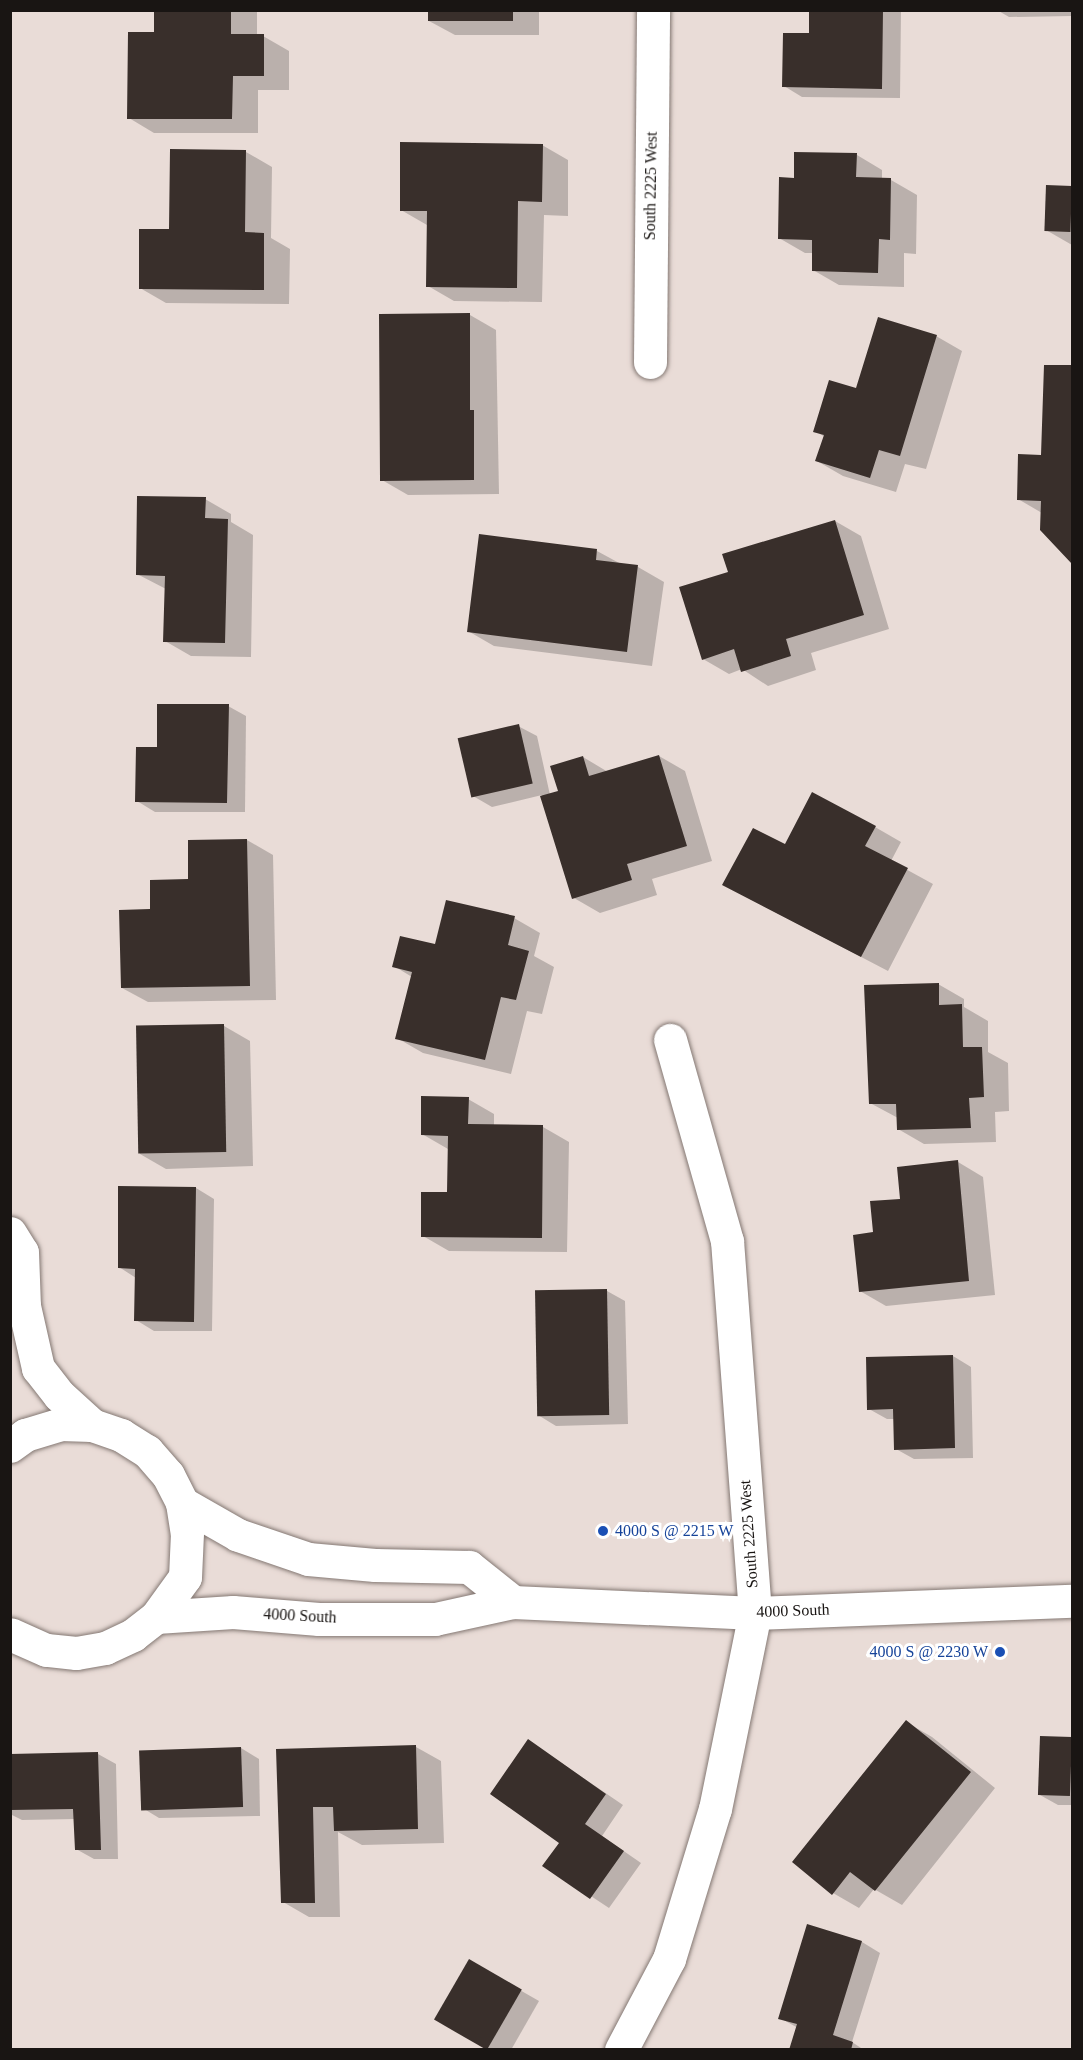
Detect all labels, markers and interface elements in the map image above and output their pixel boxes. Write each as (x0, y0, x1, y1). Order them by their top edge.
street label: South 2225 West (640, 131, 662, 241)
street label: South 2225 West (736, 1479, 762, 1589)
place label: 4000 S @ 2215 W (615, 1521, 734, 1541)
marker: 4000 S @ 2215 W (596, 1524, 610, 1538)
street label: 4000 South (756, 1600, 830, 1622)
street label: 4000 South (263, 1604, 337, 1628)
place label: 4000 S @ 2230 W (869, 1642, 988, 1662)
marker: 4000 S @ 2230 W (993, 1645, 1007, 1659)

